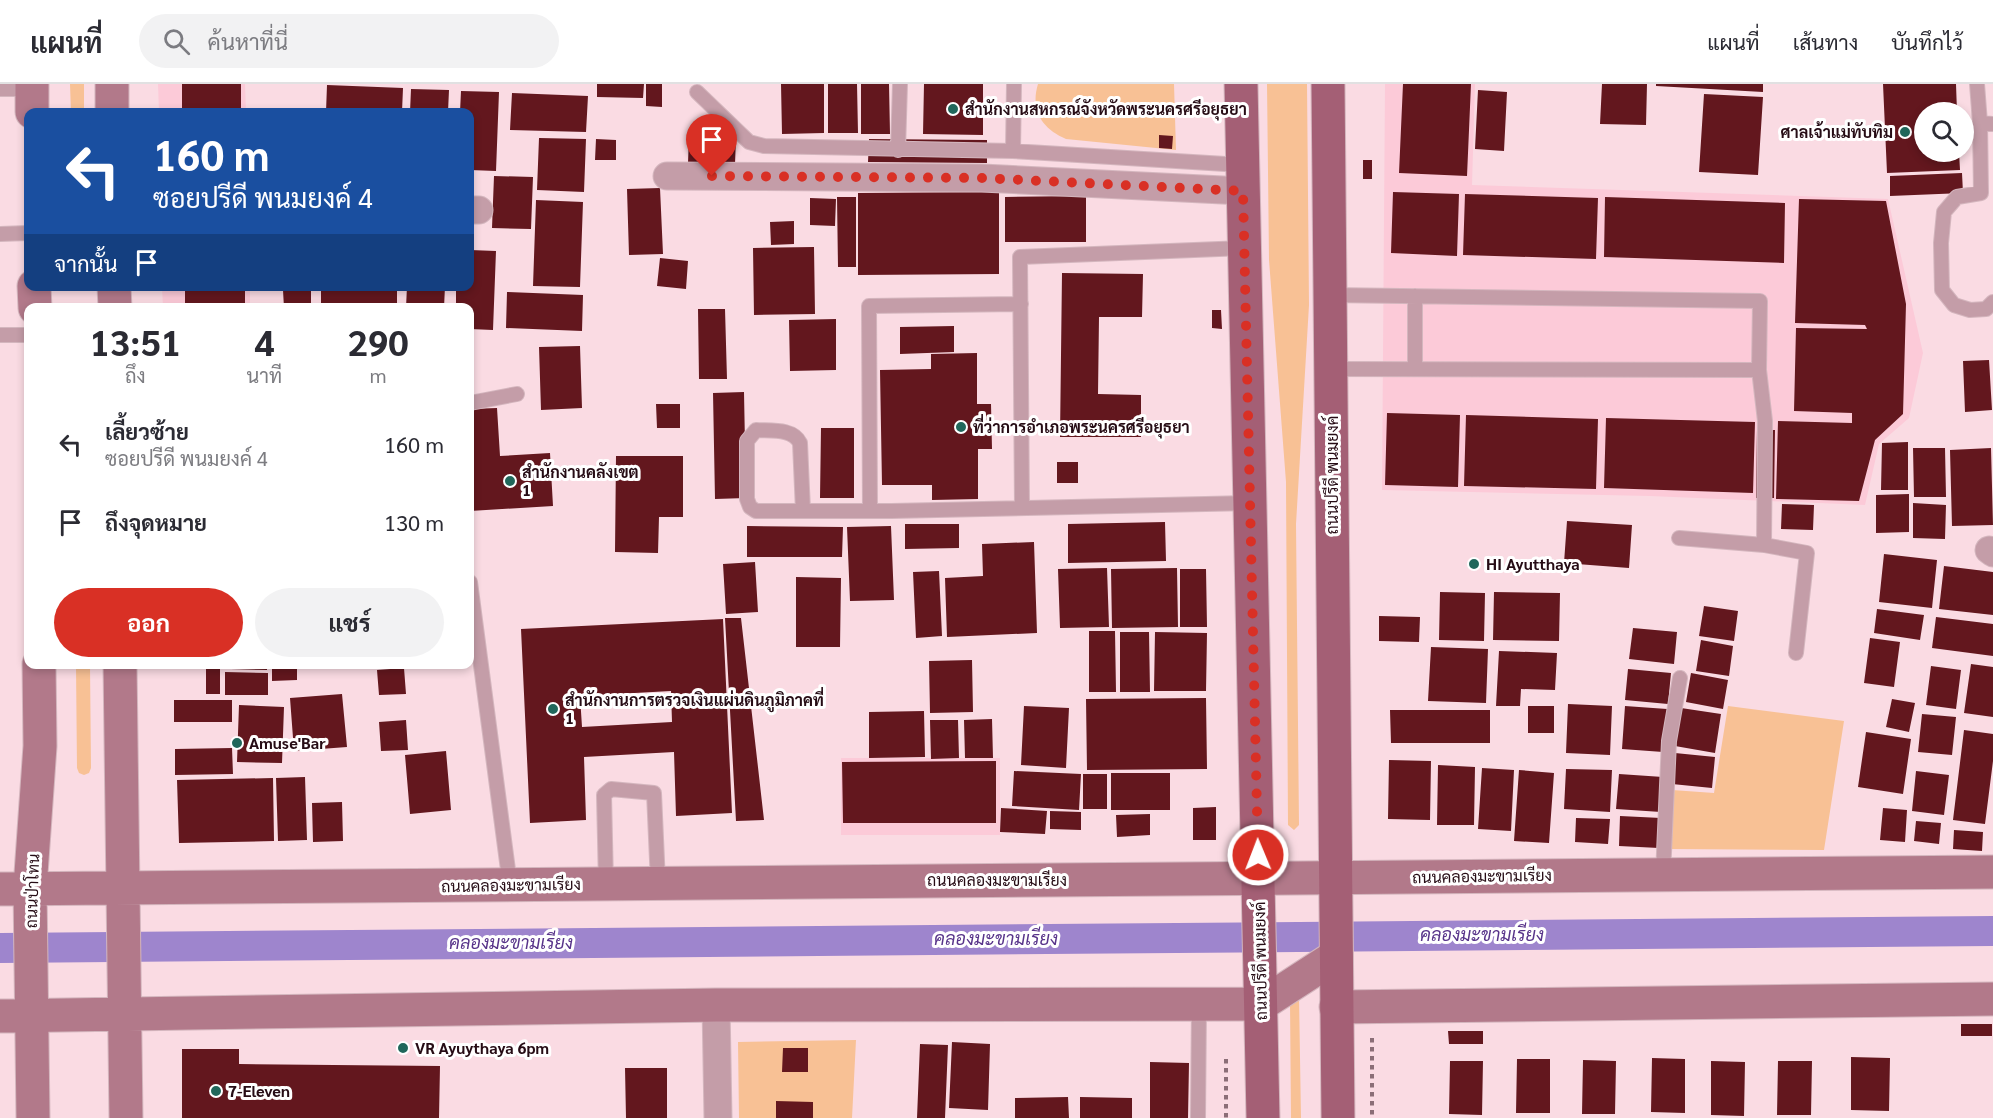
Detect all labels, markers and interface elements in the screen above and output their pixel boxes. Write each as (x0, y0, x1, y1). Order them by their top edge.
search box (139, 14, 559, 68)
text: แผนที่ (30, 23, 103, 59)
icon: search (160, 25, 193, 58)
text: ค้นหาที่นี่ (208, 27, 288, 55)
text: แผนที่ (1707, 28, 1760, 55)
text: เส้นทาง (1793, 28, 1858, 55)
text: บันทึกไว้ (1891, 28, 1963, 55)
place label: สํานักงานสหกรณ์จังหวัดพระนครศรีอยุธยา (965, 98, 1247, 121)
marker: สํานักงานสหกรณ์จังหวัดพระนครศรีอยุธยา (946, 102, 960, 116)
map controls (1914, 102, 1974, 162)
button: search (1914, 102, 1974, 162)
pin (686, 114, 737, 176)
place label: ศาลเจ้าแม่ทับทิม (1781, 121, 1893, 142)
icon: arrive (695, 123, 728, 156)
marker: ศาลเจ้าแม่ทับทิม (1898, 125, 1912, 139)
text: 160 m (153, 126, 270, 181)
icon: left (54, 132, 132, 210)
text: ซอยปรีดี พนมยงค์ 4 (153, 179, 373, 214)
icon: arrive (130, 246, 163, 279)
text: จากนั้น (54, 249, 118, 277)
text: 13:51 (89, 318, 181, 364)
text: 4 (254, 318, 275, 364)
text: 290 (348, 318, 409, 364)
text: ถึง (125, 362, 146, 388)
text: นาที (247, 362, 282, 388)
text: m (370, 362, 386, 388)
place label: ที่ว่าการอำเภอพระนครศรีอยุธยา (973, 413, 1190, 439)
street label: ถนนปรีดี พนมยงค์ (1320, 416, 1342, 534)
text: เลี้ยวซ้าย (105, 417, 189, 445)
marker: ที่ว่าการอำเภอพระนครศรีอยุธยา (954, 420, 968, 434)
icon: left (54, 428, 87, 461)
text: 160 m (384, 430, 444, 458)
text: ซอยปรีดี พนมยงค์ 4 (105, 445, 268, 471)
place label: สำนักงานคลังเขต 1 (522, 461, 639, 500)
marker: สำนักงานคลังเขต 1 (503, 474, 517, 488)
icon: arrive (54, 506, 87, 539)
text: ถึงจุดหมาย (105, 508, 207, 536)
text: 130 m (384, 508, 444, 536)
place label: HI Ayutthaya (1486, 553, 1580, 574)
marker: HI Ayutthaya (1467, 557, 1481, 571)
button: ออก (54, 588, 243, 657)
button: แชร์ (255, 588, 444, 657)
place label: สำนักงานการตรวจเงินแผ่นดินภูมิภาคที่ 1 (565, 686, 824, 728)
marker: สำนักงานการตรวจเงินแผ่นดินภูมิภาคที่ 1 (546, 702, 560, 716)
place label: Amuse'Bar (249, 732, 326, 753)
marker: Amuse'Bar (230, 736, 244, 750)
position arrow (1226, 823, 1290, 887)
street label: ถนนป่าโทน (20, 853, 43, 929)
street label: ถนนคลองมะขามเรียง (1412, 864, 1552, 887)
street label: ถนนคลองมะขามเรียง (927, 869, 1067, 890)
street label: ถนนคลองมะขามเรียง (441, 873, 581, 896)
street label: ถนนปรีดี พนมยงค์ (1247, 901, 1271, 1021)
water label: คลองมะขามเรียง (1420, 922, 1544, 945)
water label: คลองมะขามเรียง (934, 926, 1058, 949)
water label: คลองมะขามเรียง (449, 930, 573, 953)
place label: VR Ayuythaya 6pm (415, 1037, 549, 1058)
marker: VR Ayuythaya 6pm (396, 1041, 410, 1055)
place label: 7-Eleven (228, 1080, 290, 1101)
marker: 7-Eleven (209, 1084, 223, 1098)

